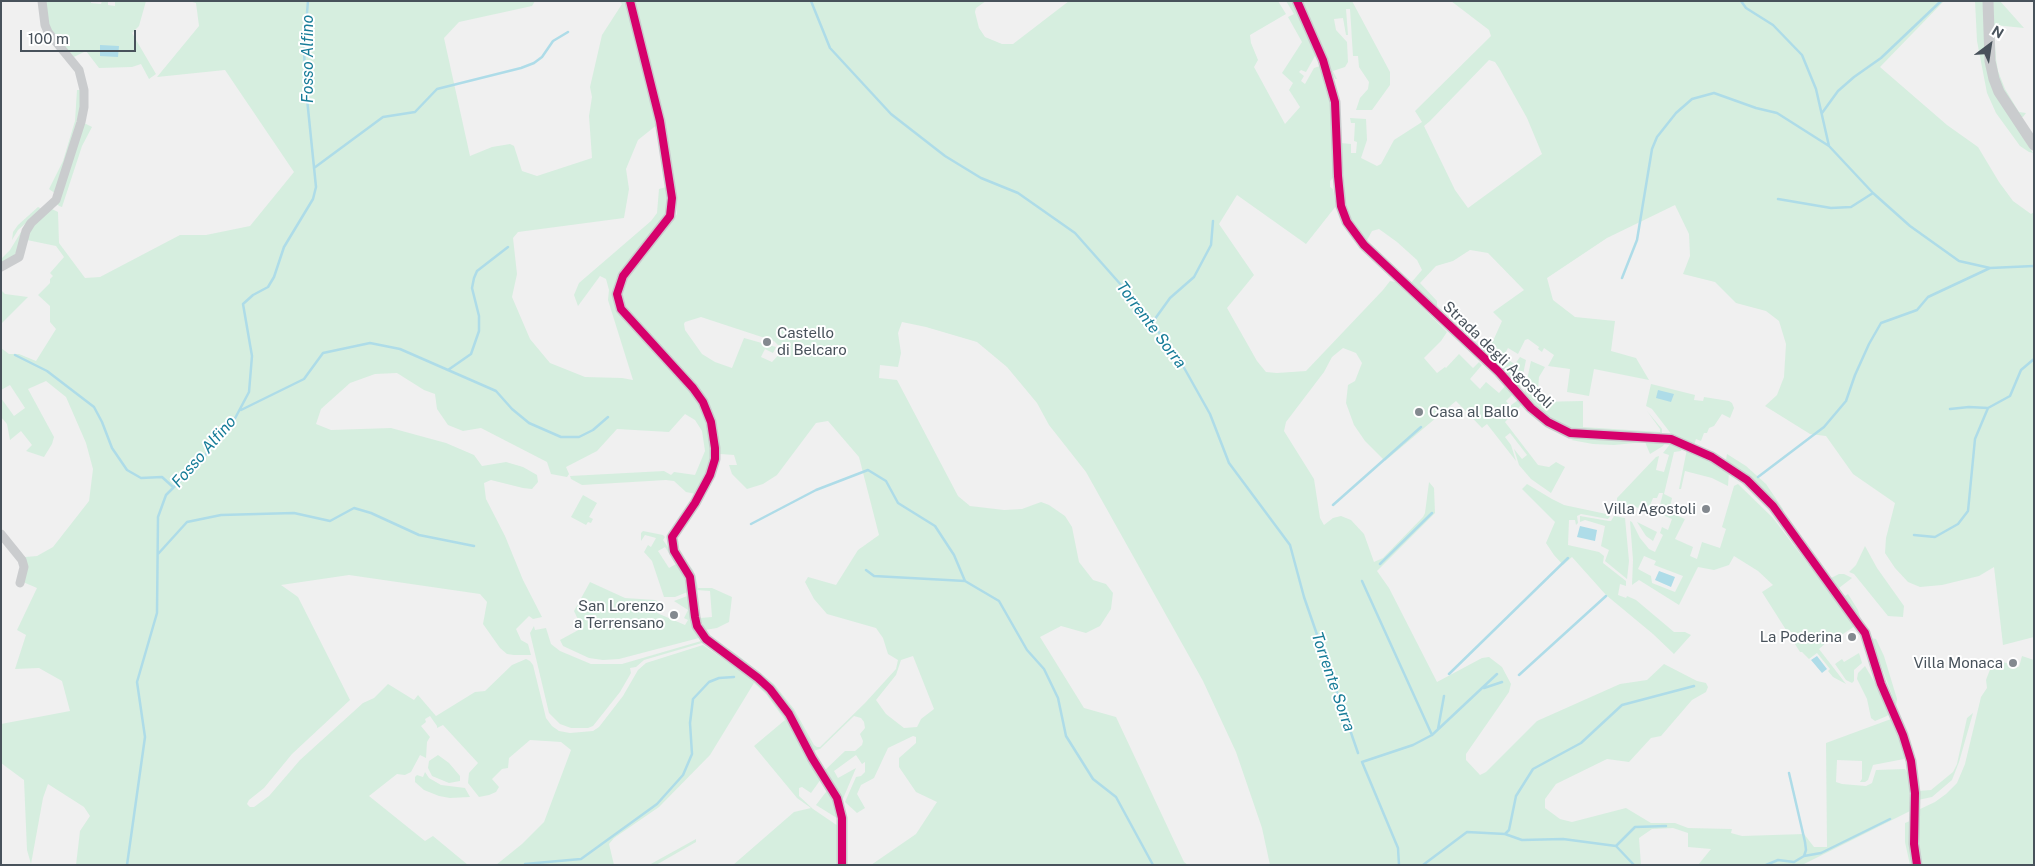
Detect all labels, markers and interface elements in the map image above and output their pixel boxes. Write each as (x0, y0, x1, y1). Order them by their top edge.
water label: Fosso Alfino (298, 15, 318, 103)
scale bar (22, 20, 139, 52)
north arrow (1965, 20, 2015, 70)
text: N (1989, 22, 2007, 42)
text: 100 m (28, 30, 69, 47)
water label: Torrente Sorra (1112, 278, 1190, 372)
street label: Strada degli Agostoli (1439, 298, 1557, 412)
place label: Castello di Belcaro (777, 324, 847, 359)
marker: Castello di Belcaro (761, 336, 773, 348)
place label: Casa al Ballo (1429, 403, 1519, 421)
marker: Casa al Ballo (1413, 406, 1425, 418)
water label: Fosso Alfino (168, 412, 240, 492)
place label: Villa Agostoli (1604, 500, 1696, 518)
marker: Villa Agostoli (1700, 503, 1712, 515)
place label: San Lorenzo a Terrensano (574, 597, 664, 632)
marker: San Lorenzo a Terrensano (668, 609, 680, 621)
place label: La Poderina (1760, 628, 1842, 646)
water label: Torrente Sorra (1307, 630, 1359, 734)
marker: La Poderina (1846, 631, 1858, 643)
place label: Villa Monaca (1913, 654, 2003, 672)
marker: Villa Monaca (2007, 657, 2019, 669)

